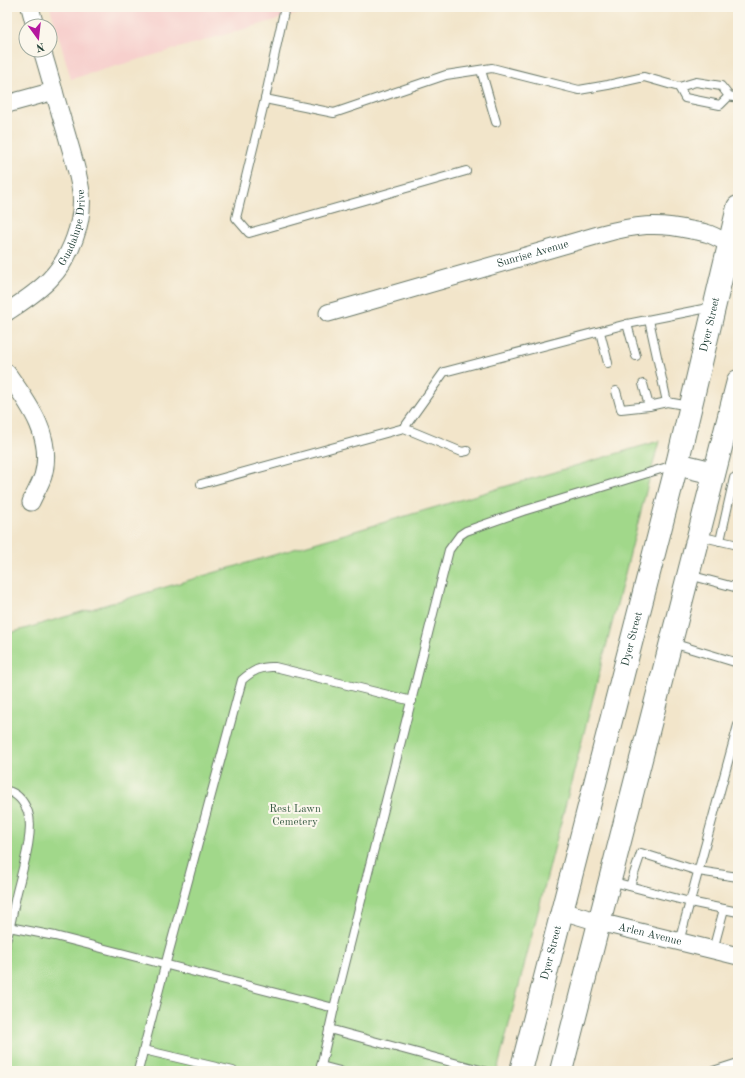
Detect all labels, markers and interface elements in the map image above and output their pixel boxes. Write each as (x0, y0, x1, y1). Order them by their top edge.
north arrow (18, 18, 58, 58)
text: N (34, 40, 46, 53)
street label: Guadalupe Drive (57, 189, 87, 268)
street label: Sunrise Avenue (496, 238, 570, 270)
street label: Dyer Street (698, 296, 722, 353)
street label: Dyer Street (620, 611, 644, 667)
park label: Rest Lawn Cemetery (269, 804, 321, 828)
street label: Arlen Avenue (617, 921, 683, 948)
street label: Dyer Street (539, 924, 564, 981)

